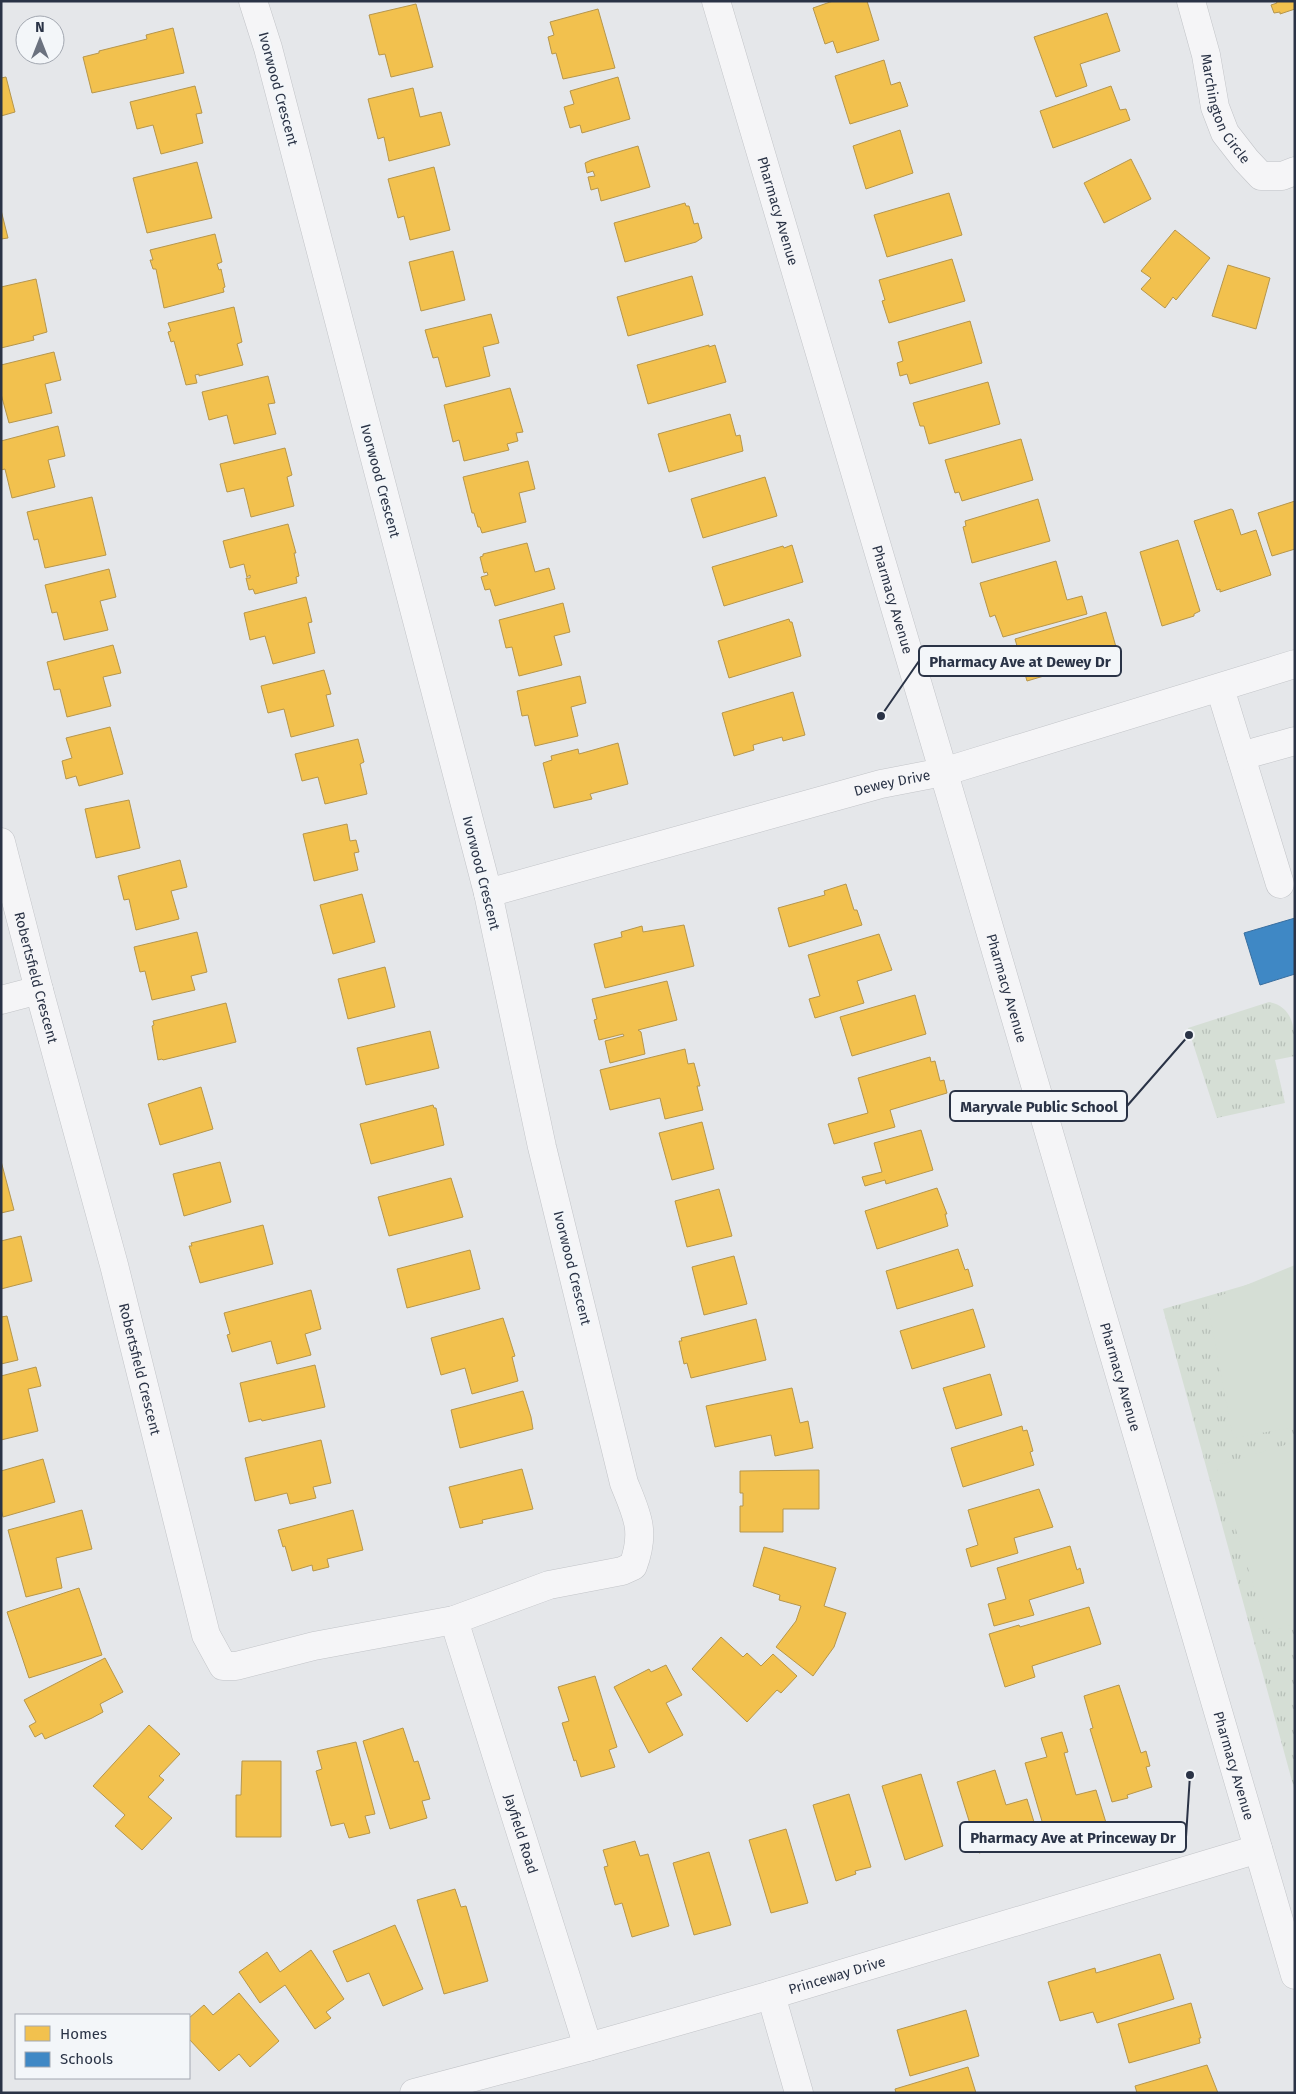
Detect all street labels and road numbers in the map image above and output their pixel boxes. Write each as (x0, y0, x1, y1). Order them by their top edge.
street label: Ivorwood Crescent (255, 30, 302, 149)
street label: Marchington Circle (1197, 52, 1254, 167)
street label: Pharmacy Avenue (754, 155, 802, 267)
street label: Ivorwood Crescent (357, 422, 404, 541)
street label: Pharmacy Avenue (869, 543, 917, 656)
street label: Dewey Drive (852, 766, 932, 800)
street label: Ivorwood Crescent (459, 814, 504, 933)
street label: Robertsfield Crescent (11, 910, 62, 1046)
street label: Pharmacy Avenue (983, 932, 1031, 1044)
street label: Ivorwood Crescent (550, 1209, 595, 1328)
street label: Robertsfield Crescent (115, 1301, 165, 1438)
street label: Pharmacy Avenue (1096, 1320, 1144, 1433)
street label: Pharmacy Avenue (1210, 1709, 1258, 1822)
street label: Jayfield Road (501, 1792, 542, 1876)
street label: Princeway Drive (786, 1953, 887, 1998)

